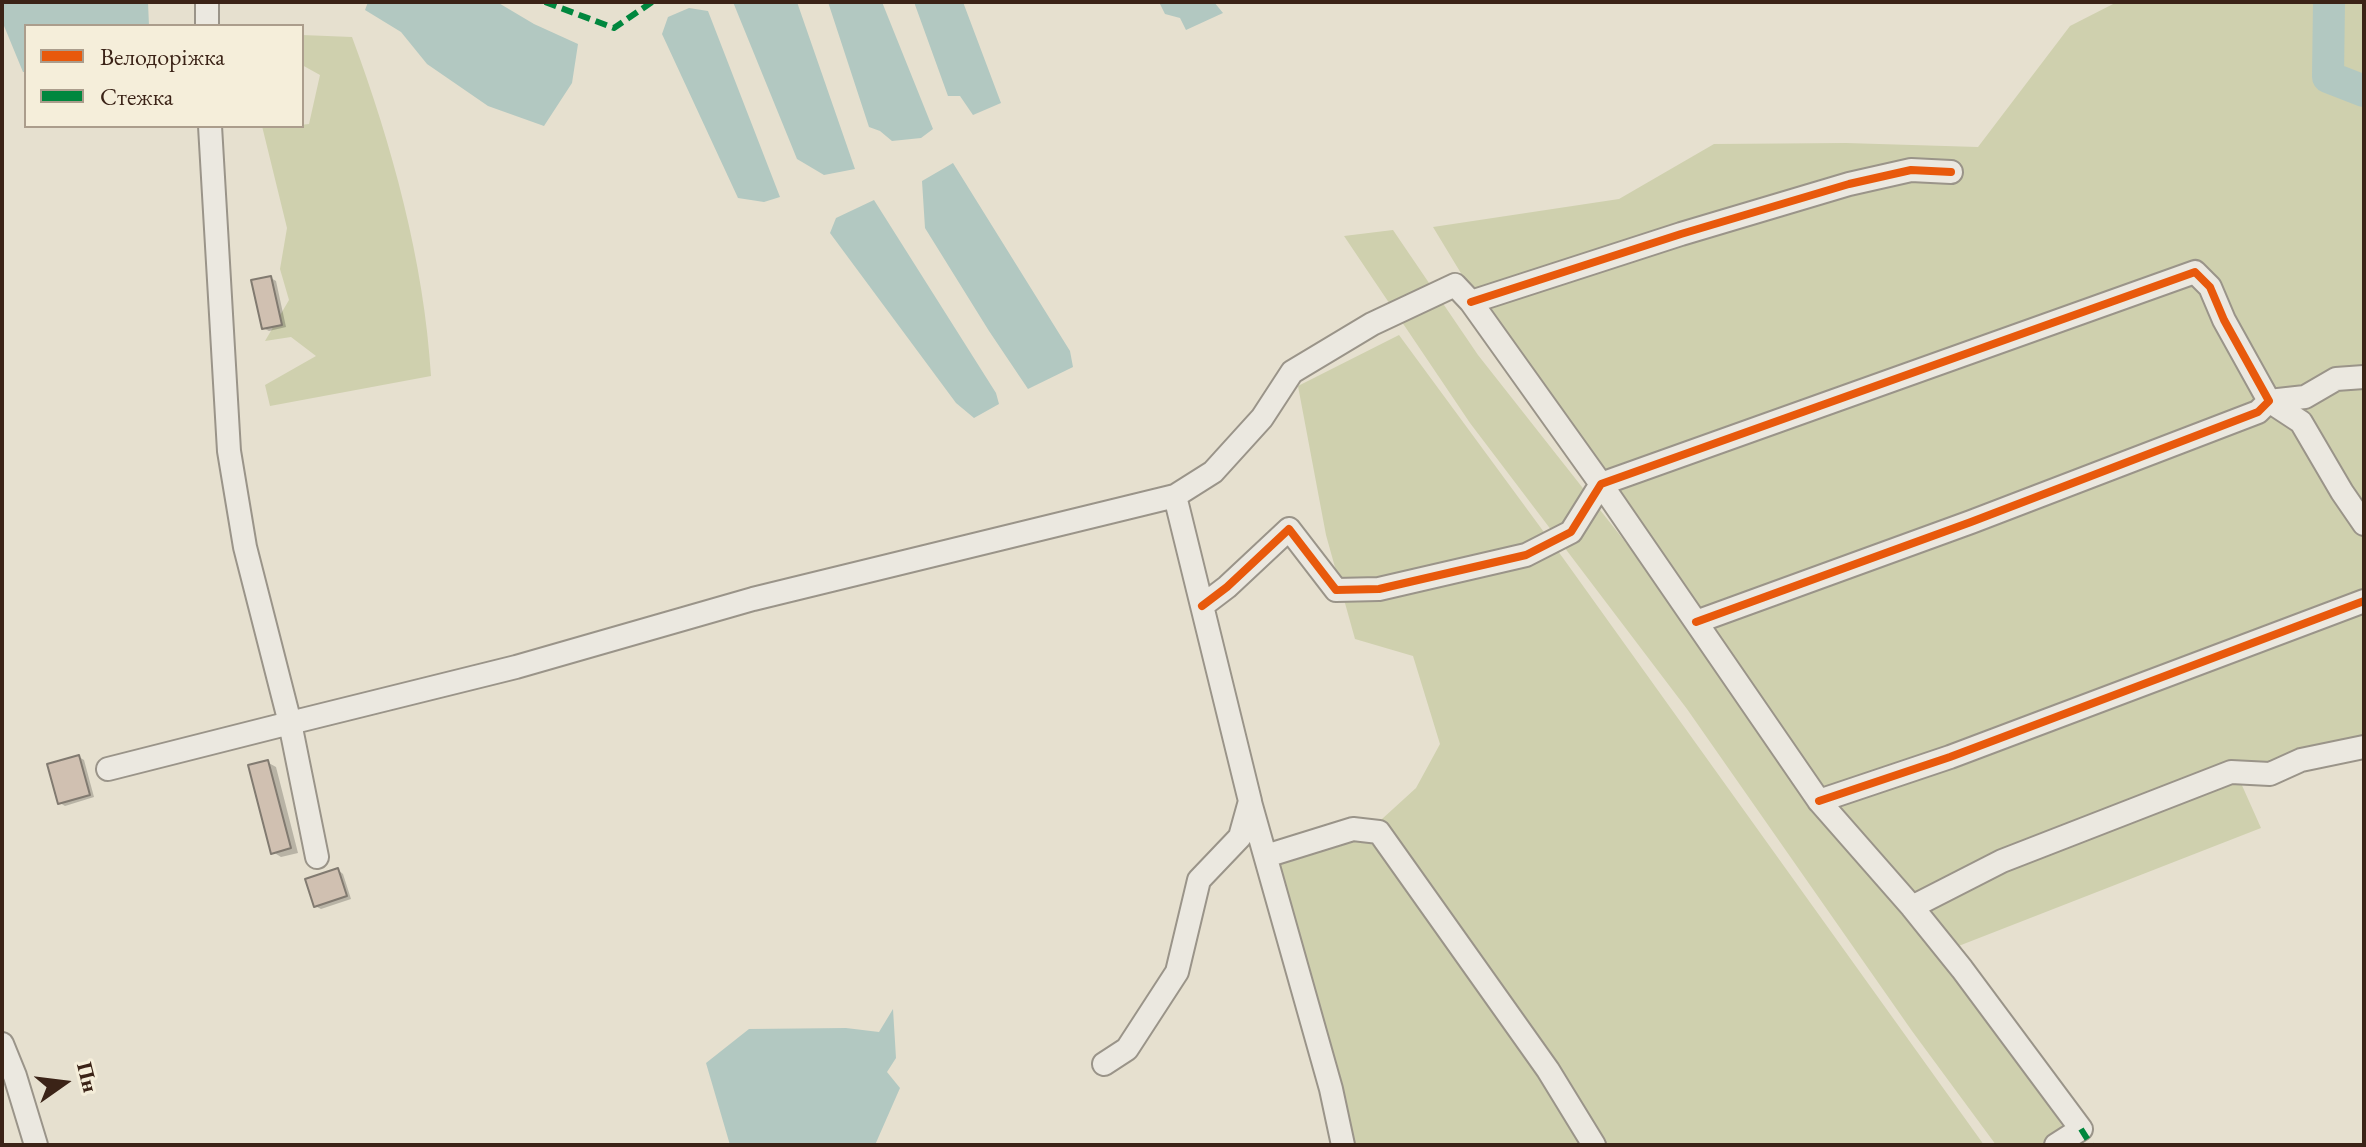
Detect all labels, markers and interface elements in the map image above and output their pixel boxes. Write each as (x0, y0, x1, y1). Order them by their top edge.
legend (24, 24, 304, 128)
text: Велодоріжка (100, 41, 225, 72)
text: Стежка (100, 81, 173, 112)
north arrow (24, 1043, 104, 1123)
text: Пн (70, 1059, 105, 1095)

